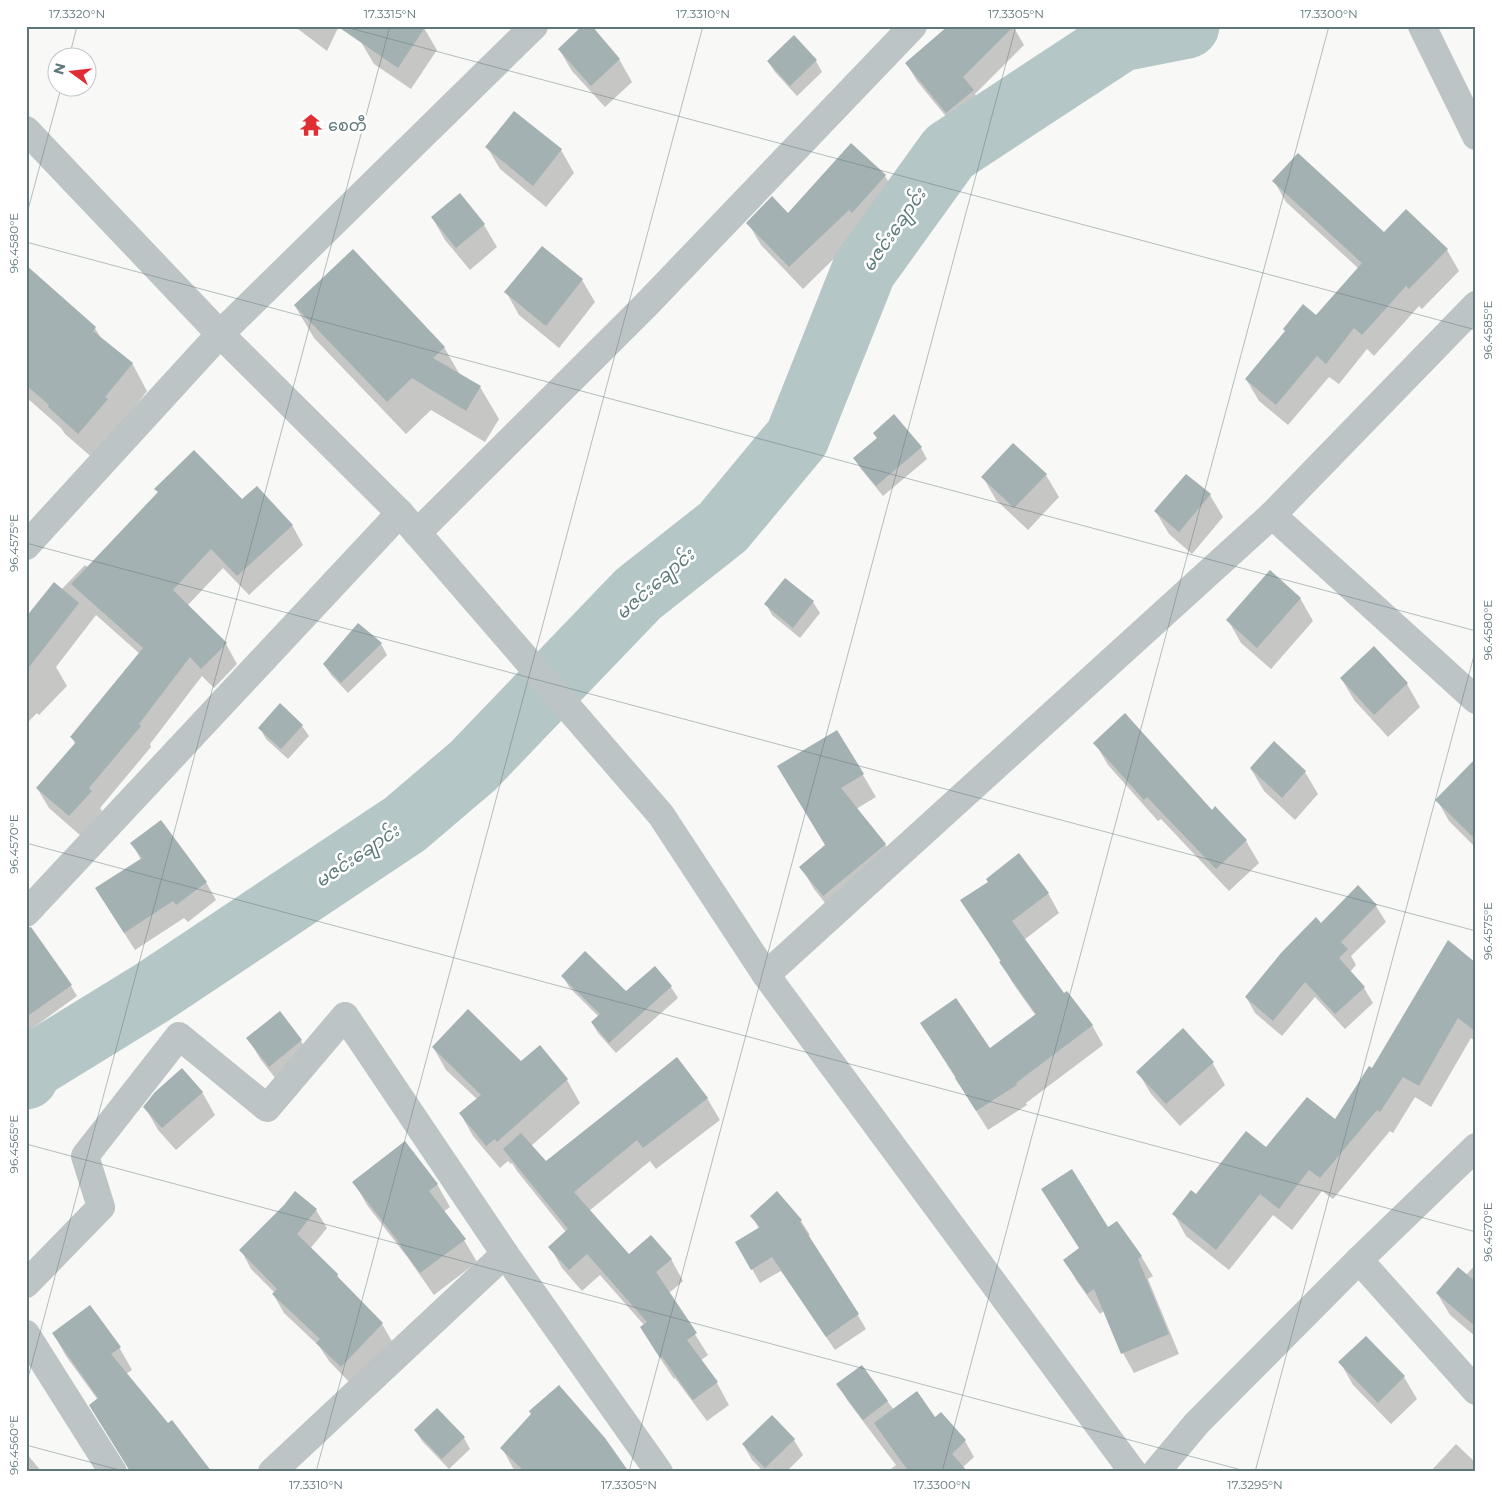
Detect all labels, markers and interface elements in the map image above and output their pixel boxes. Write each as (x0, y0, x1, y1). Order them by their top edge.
text: 17.3320°N (49, 6, 105, 21)
text: 17.3315°N (364, 6, 416, 21)
text: 17.3310°N (676, 6, 730, 21)
text: 17.3305°N (988, 6, 1044, 21)
text: 17.3300°N (1300, 6, 1358, 21)
north arrow (48, 48, 98, 98)
text: N (49, 61, 70, 76)
temple icon: စေတီ (298, 112, 324, 138)
place label: စေတီ (328, 115, 367, 135)
water label: မဇင်းချောင်း (856, 182, 935, 278)
text: 96.4580°E (6, 213, 21, 273)
text: 96.4585°E (1480, 300, 1495, 360)
text: 96.4575°E (6, 514, 21, 572)
water label: မဇင်းချောင်း (610, 541, 703, 627)
text: 96.4580°E (1480, 600, 1495, 660)
text: 96.4570°E (6, 814, 21, 874)
water label: မဇင်းချောင်း (310, 817, 407, 895)
text: 96.4575°E (1480, 902, 1495, 960)
text: 96.4565°E (6, 1115, 21, 1173)
text: 96.4570°E (1480, 1202, 1495, 1262)
text: 96.4560°E (6, 1415, 21, 1475)
text: 17.3310°N (289, 1477, 343, 1492)
text: 17.3305°N (601, 1477, 657, 1492)
text: 17.3300°N (913, 1477, 971, 1492)
text: 17.3295°N (1227, 1477, 1283, 1492)

